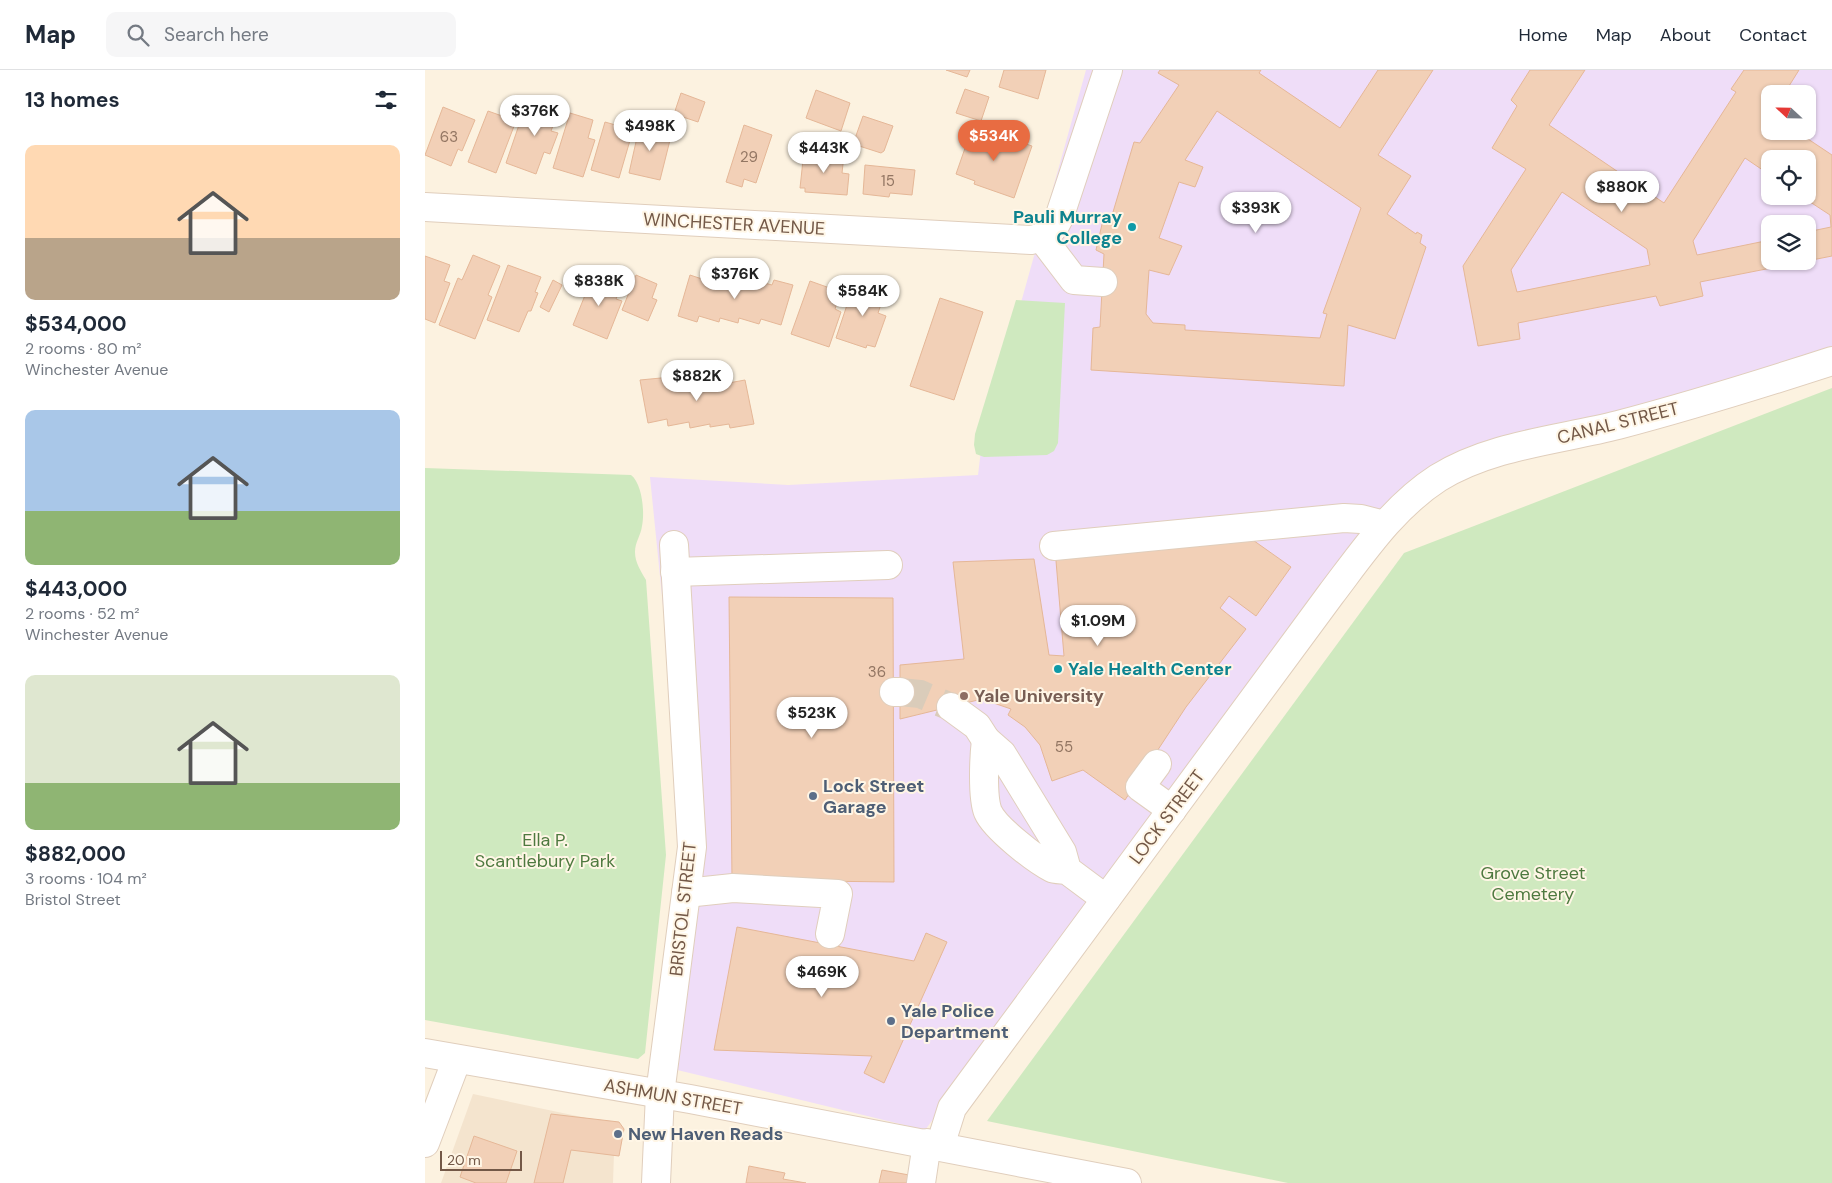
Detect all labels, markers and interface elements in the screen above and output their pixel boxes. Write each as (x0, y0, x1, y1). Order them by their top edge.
search box (106, 12, 456, 57)
text: Map (25, 19, 76, 50)
icon: search (124, 21, 152, 49)
text: Search here (164, 22, 269, 47)
text: Home (1518, 23, 1568, 47)
text: Map (1596, 23, 1632, 47)
text: About (1660, 23, 1711, 47)
text: Contact (1739, 23, 1807, 47)
north arrow (1761, 85, 1816, 140)
map controls (1761, 85, 1816, 270)
text: 13 homes (25, 86, 120, 114)
icon: filters (372, 86, 400, 114)
pin: $376K (500, 94, 570, 137)
text: $376K (511, 100, 559, 121)
pin: $498K (615, 109, 685, 152)
text: $498K (625, 115, 675, 136)
pin: $534K (959, 119, 1029, 162)
text: $534K (969, 125, 1019, 146)
house number: 63 (440, 127, 458, 147)
pin: $443K (789, 132, 859, 174)
text: $443K (799, 137, 849, 158)
house number: 29 (740, 147, 758, 167)
button: locate (1761, 150, 1816, 205)
pin: $880K (1587, 170, 1657, 213)
house number: 15 (881, 171, 895, 191)
text: $880K (1596, 176, 1648, 197)
icon: home (168, 178, 258, 268)
pin: $393K (1221, 191, 1291, 234)
text: $393K (1231, 197, 1281, 218)
place label: Pauli Murray College (1013, 205, 1122, 250)
street label: WINCHESTER AVENUE (642, 207, 826, 241)
button: layers (1761, 215, 1816, 270)
marker: Pauli Murray College (1126, 221, 1138, 233)
pin: $376K (700, 258, 770, 300)
text: $376K (711, 263, 759, 284)
pin: $838K (564, 264, 634, 307)
text: $838K (574, 270, 624, 291)
pin: $584K (828, 274, 898, 317)
text: $584K (838, 280, 888, 301)
text: $534,000 (25, 310, 127, 338)
text: 2 rooms · 80 m² (25, 338, 142, 359)
text: Winchester Avenue (25, 359, 168, 380)
pin: $882K (662, 360, 732, 402)
text: $882K (672, 365, 722, 386)
street label: CANAL STREET (1555, 396, 1681, 450)
icon: home (168, 443, 258, 533)
text: $443,000 (25, 575, 127, 603)
text: 2 rooms · 52 m² (25, 603, 140, 624)
pin: $1.09M (1057, 604, 1139, 647)
text: $1.09M (1071, 610, 1125, 631)
text: Winchester Avenue (25, 624, 168, 645)
place label: Yale Health Center (1068, 657, 1232, 681)
house number: 36 (868, 662, 886, 682)
marker: Yale Health Center (1052, 663, 1064, 675)
place label: Yale University (974, 684, 1104, 708)
marker: Yale University (958, 690, 970, 702)
pin: $523K (777, 696, 847, 739)
text: $523K (788, 702, 836, 723)
icon: home (168, 708, 258, 798)
house number: 55 (1055, 737, 1073, 757)
street label: LOCK STREET (1124, 765, 1210, 869)
place label: Lock Street Garage (823, 774, 924, 819)
marker: Lock Street Garage (807, 790, 819, 802)
park label: Ella P. Scantlebury Park (475, 828, 615, 873)
text: $882,000 (25, 840, 126, 868)
street label: BRISTOL STREET (664, 841, 702, 977)
park label: Grove Street Cemetery (1480, 861, 1586, 906)
text: 3 rooms · 104 m² (25, 868, 147, 889)
text: Bristol Street (25, 889, 121, 910)
pin: $469K (787, 956, 857, 998)
text: $469K (797, 961, 847, 982)
place label: Yale Police Department (901, 999, 1009, 1044)
marker: Yale Police Department (885, 1015, 897, 1027)
street label: ASHMUN STREET (602, 1073, 744, 1121)
place label: New Haven Reads (628, 1122, 783, 1146)
marker: New Haven Reads (612, 1128, 624, 1140)
scale bar (440, 1148, 523, 1171)
text: 20 m (447, 1151, 481, 1169)

